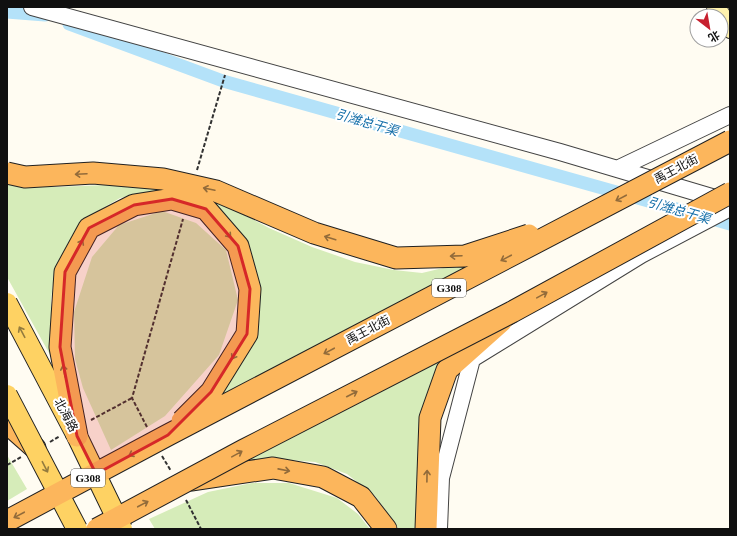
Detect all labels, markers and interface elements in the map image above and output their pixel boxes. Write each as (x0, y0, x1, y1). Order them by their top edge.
north arrow (689, 8, 729, 48)
text: 北 (706, 29, 722, 45)
water label: 引潍总干渠 (334, 106, 402, 139)
street label: 禹王北街 (652, 152, 700, 186)
one-way arrow (75, 170, 88, 177)
one-way arrow (203, 185, 216, 193)
water label: 引潍总干渠 (646, 194, 714, 227)
one-way arrow (615, 195, 627, 202)
one-way arrow (222, 228, 231, 239)
one-way arrow (323, 234, 336, 241)
one-way arrow (76, 239, 84, 251)
one-way arrow (450, 253, 463, 260)
one-way arrow (500, 255, 512, 263)
road number: G308 (432, 279, 466, 297)
one-way arrow (536, 291, 548, 299)
street label: 禹王北街 (344, 313, 392, 347)
one-way arrow (18, 326, 26, 338)
one-way arrow (230, 348, 238, 360)
one-way arrow (323, 348, 335, 355)
one-way arrow (60, 365, 68, 378)
one-way arrow (346, 390, 358, 397)
street label: 北海路 (51, 396, 81, 434)
one-way arrow (128, 450, 140, 458)
one-way arrow (230, 450, 242, 457)
one-way arrow (41, 461, 49, 473)
one-way arrow (277, 466, 290, 474)
road number: G308 (71, 469, 105, 487)
one-way arrow (423, 470, 431, 483)
one-way arrow (137, 500, 149, 508)
one-way arrow (13, 512, 25, 519)

